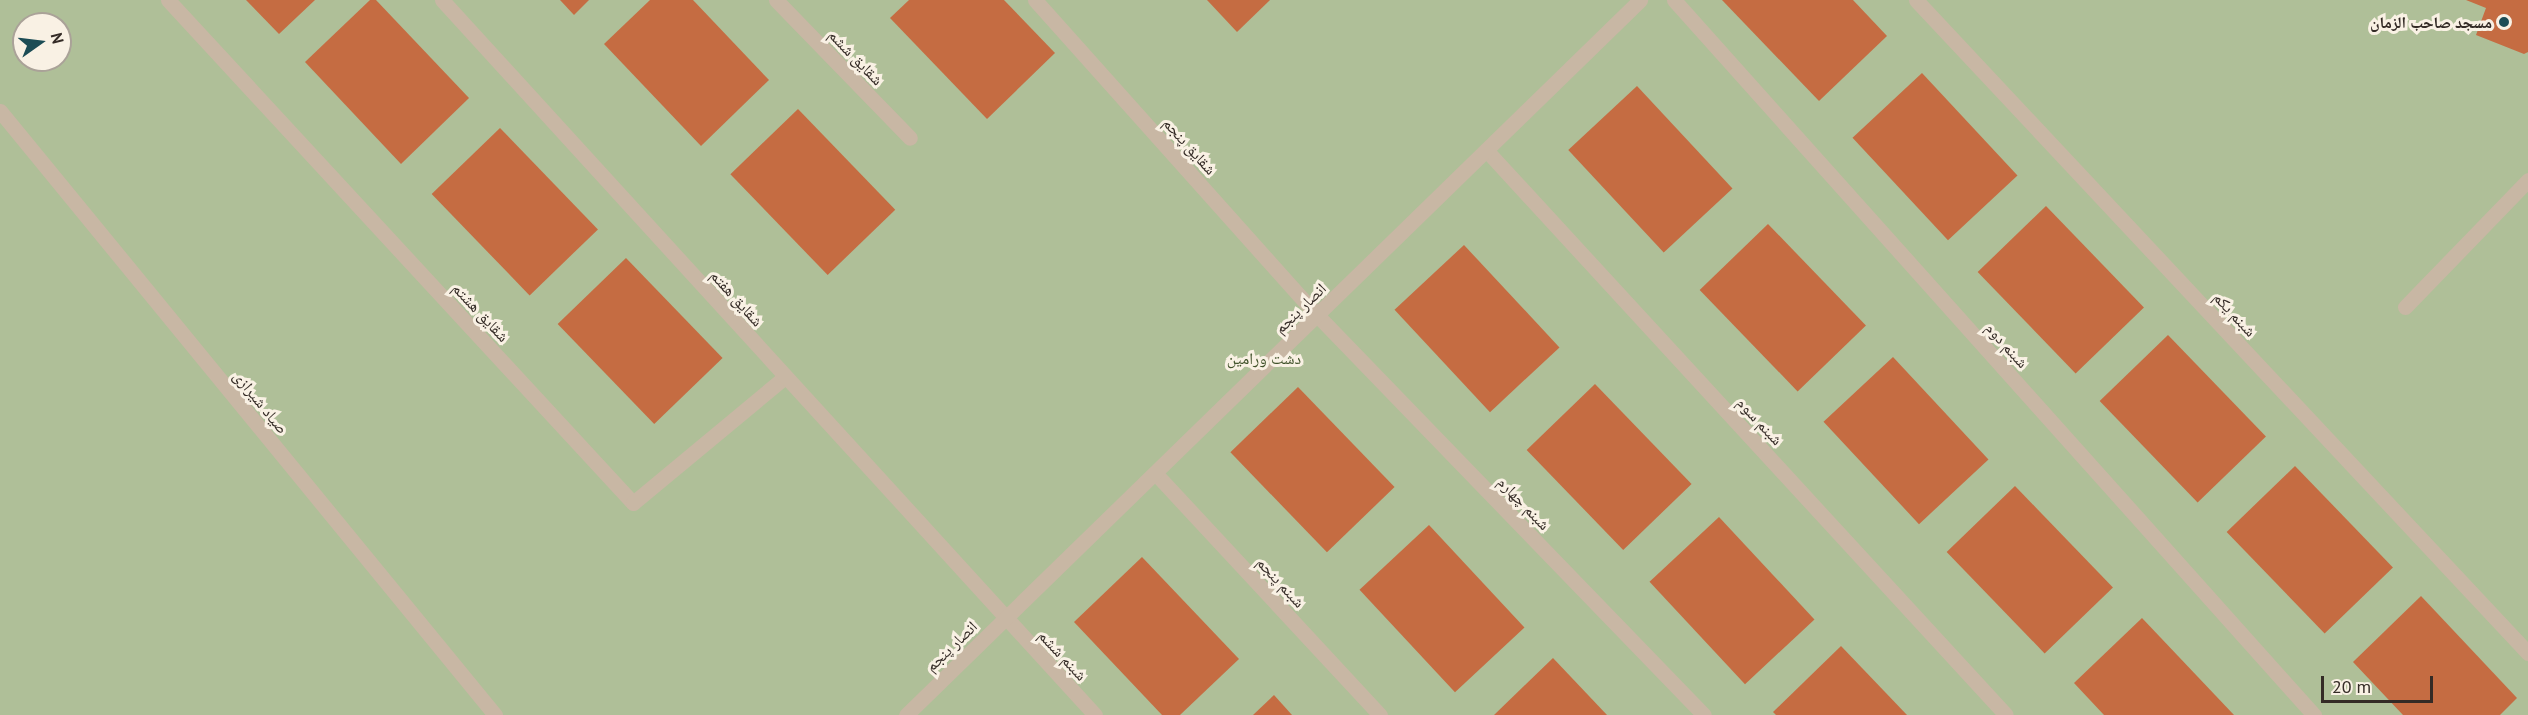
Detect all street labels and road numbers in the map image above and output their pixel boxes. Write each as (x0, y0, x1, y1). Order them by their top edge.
street label: شقایق ششم (825, 25, 887, 89)
street label: شقایق پنجم (1159, 114, 1221, 178)
street label: شقایق هفتم (707, 266, 767, 330)
street label: شقایق هشتم (449, 278, 513, 346)
street label: انصار پنجم (1270, 279, 1330, 337)
street label: شبنم یکم (2210, 288, 2260, 340)
street label: شبنم دوم (1982, 318, 2032, 372)
street label: صیاد شیرازی (230, 366, 292, 438)
street label: شبنم سوم (1733, 393, 1787, 449)
street label: شبنم چهارم (1494, 472, 1554, 534)
street label: شبنم پنجم (1253, 553, 1309, 611)
street label: انصار پنجم (921, 617, 981, 675)
street label: شبنم ششم (1035, 626, 1091, 684)

